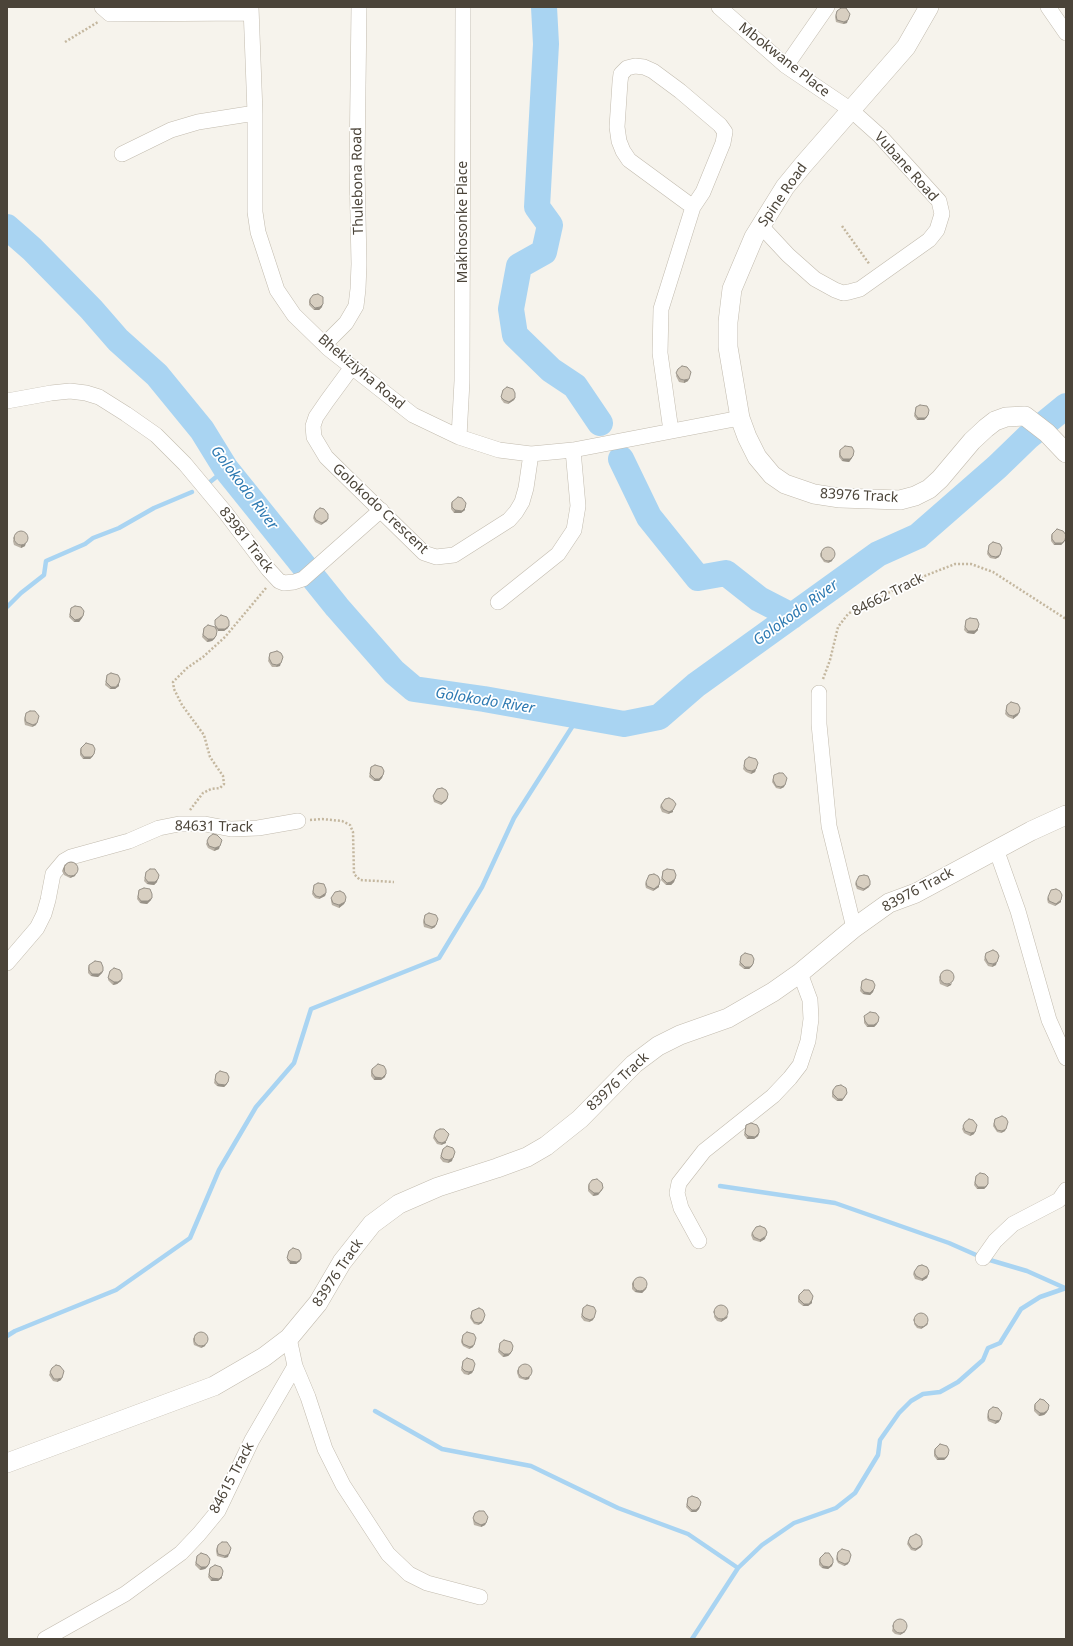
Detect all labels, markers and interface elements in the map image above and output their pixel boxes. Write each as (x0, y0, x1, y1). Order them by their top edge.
street label: Mbokwane Place (735, 19, 833, 101)
street label: Thulebona Road (349, 127, 367, 235)
street label: Vubane Road (871, 129, 941, 205)
street label: Spine Road (755, 160, 811, 230)
street label: Makhosonke Place (455, 161, 471, 283)
street label: Bhekiziyha Road (314, 331, 408, 413)
water label: Golokodo River (207, 442, 281, 534)
street label: Golokodo Crescent (329, 460, 431, 558)
street label: 83976 Track (819, 486, 899, 506)
street label: 83981 Track (215, 504, 277, 576)
street label: 84662 Track (849, 570, 927, 620)
water label: Golokodo River (750, 576, 842, 650)
water label: Golokodo River (434, 684, 536, 718)
street label: 84631 Track (175, 818, 253, 836)
street label: 83976 Track (879, 864, 957, 916)
street label: 83976 Track (584, 1049, 652, 1115)
street label: 83976 Track (309, 1236, 367, 1310)
street label: 84615 Track (206, 1439, 258, 1517)

